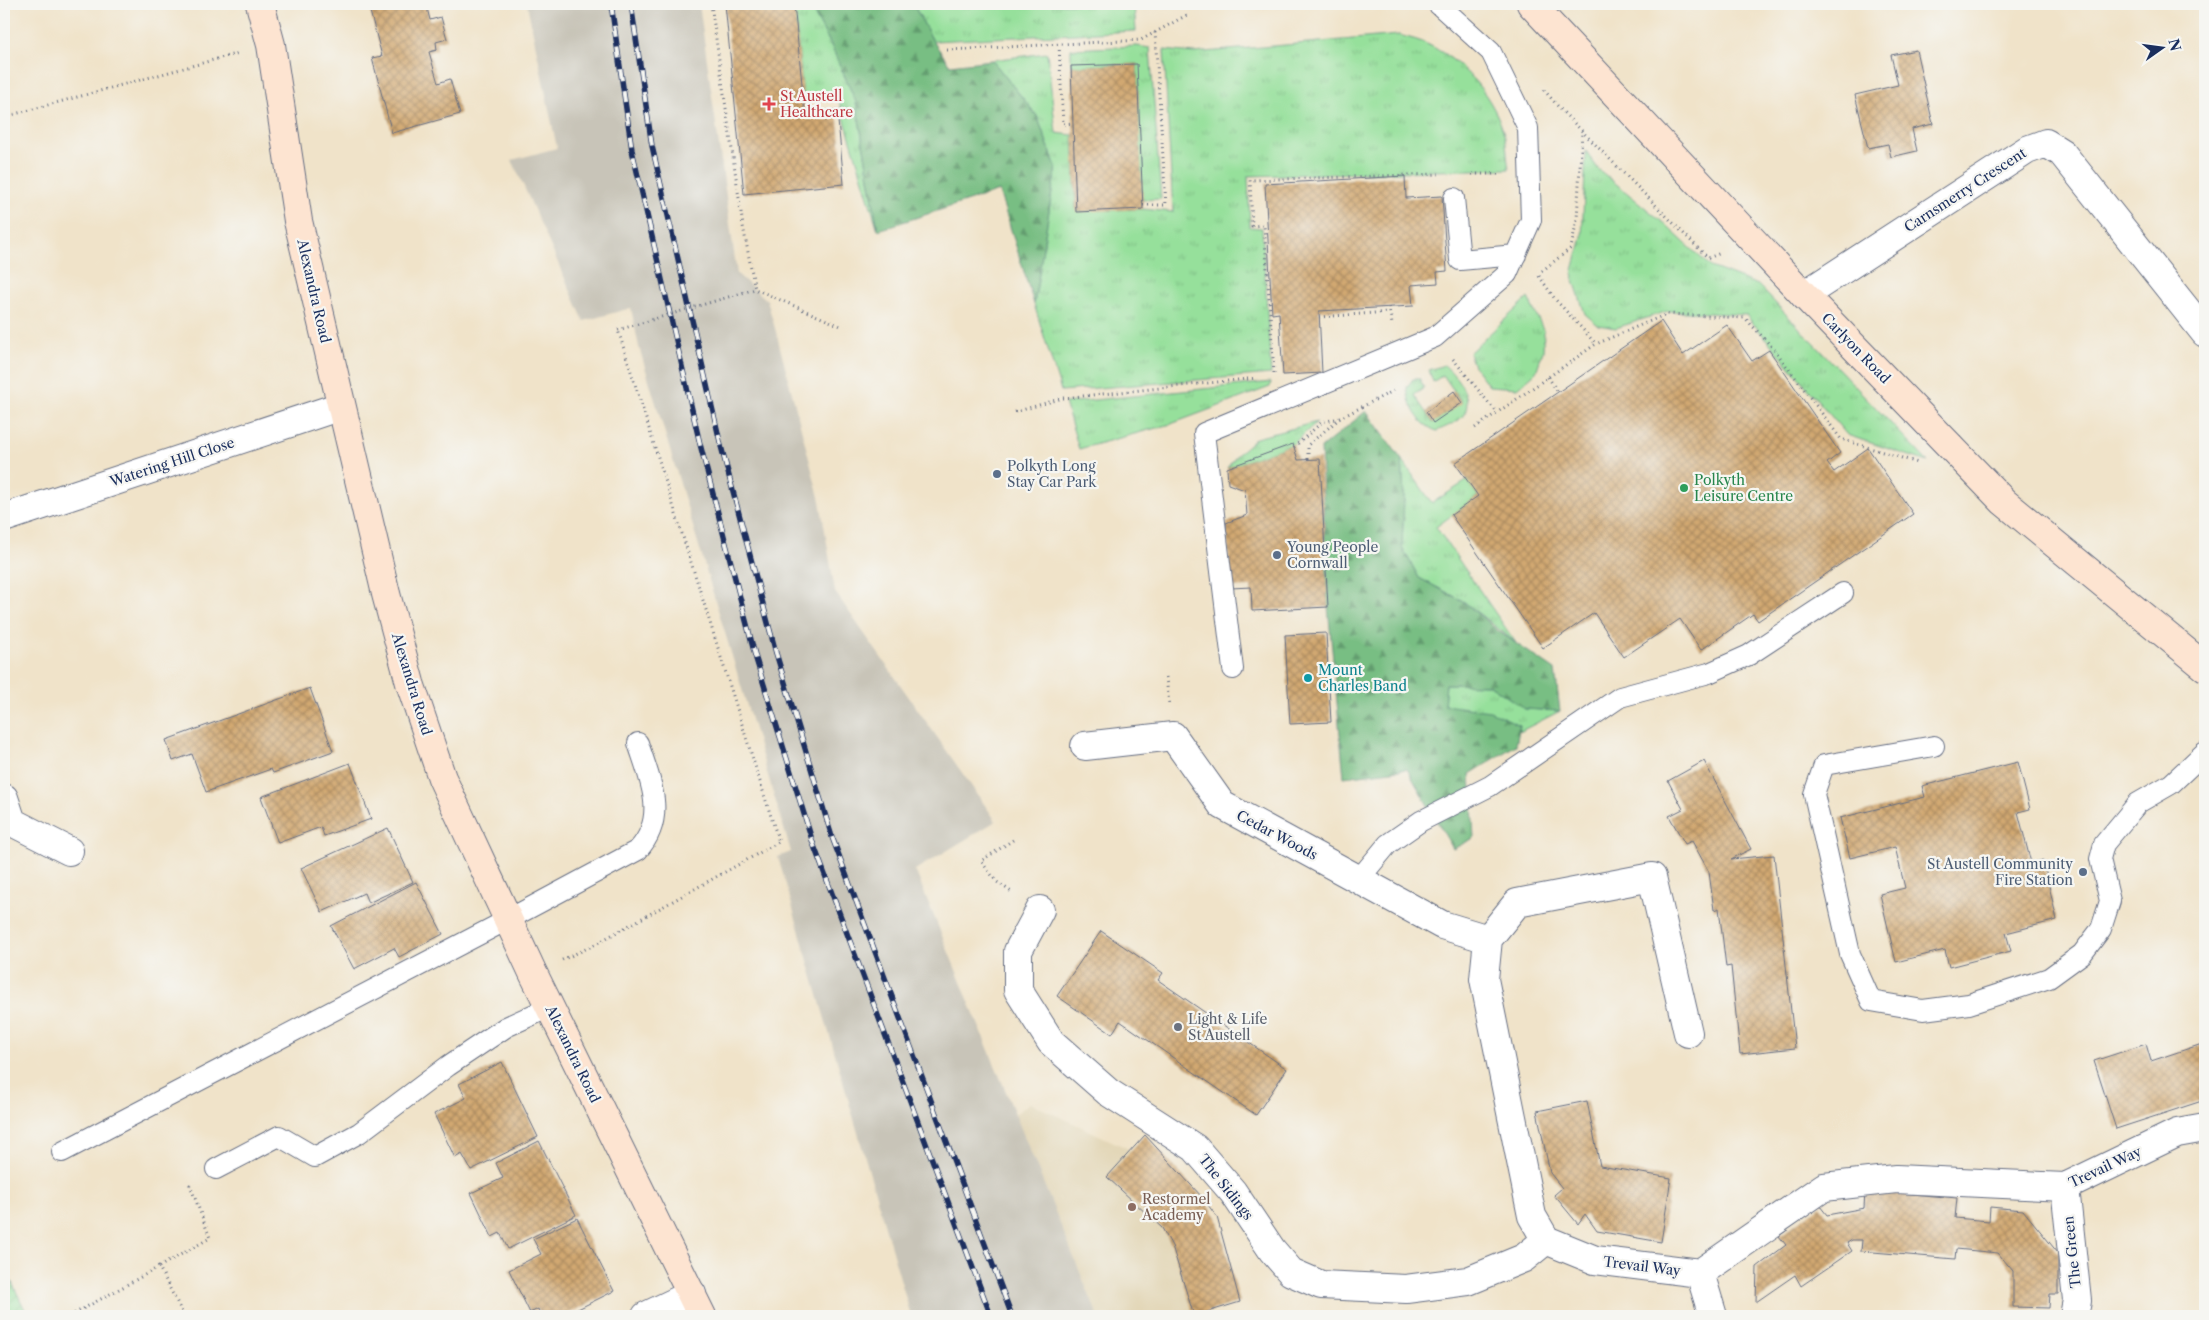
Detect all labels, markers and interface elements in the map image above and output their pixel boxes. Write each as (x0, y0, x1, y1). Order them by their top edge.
north arrow (2136, 22, 2186, 72)
text: N (2164, 37, 2185, 53)
place label: St Austell Healthcare (780, 87, 853, 121)
marker: St Austell Healthcare (762, 97, 776, 111)
street label: Carnsmerry Crescent (1901, 144, 2030, 236)
street label: Alexandra Road (293, 236, 335, 345)
street label: Carlyon Road (1818, 309, 1894, 387)
street label: Watering Hill Close (106, 433, 237, 491)
place label: Polkyth Long Stay Car Park (1007, 457, 1097, 491)
marker: Polkyth Long Stay Car Park (991, 468, 1003, 480)
place label: Polkyth Leisure Centre (1694, 471, 1793, 505)
marker: Polkyth Leisure Centre (1678, 482, 1690, 494)
place label: Young People Cornwall (1286, 538, 1379, 572)
marker: Young People Cornwall (1271, 549, 1283, 561)
street label: Alexandra Road (388, 630, 436, 738)
place label: Mount Charles Band (1318, 661, 1408, 695)
marker: Mount Charles Band (1302, 672, 1314, 684)
street label: Cedar Woods (1233, 806, 1321, 864)
place label: St Austell Community Fire Station (1927, 855, 2073, 889)
marker: St Austell Community Fire Station (2077, 866, 2089, 878)
street label: Alexandra Road (541, 1001, 605, 1106)
place label: Light & Life St Austell (1188, 1010, 1268, 1044)
marker: Light & Life St Austell (1172, 1021, 1184, 1033)
street label: Trevail Way (2066, 1142, 2144, 1192)
street label: The Sidings (1195, 1151, 1257, 1223)
place label: Restormel Academy (1141, 1190, 1210, 1224)
marker: Restormel Academy (1126, 1201, 1138, 1213)
street label: The Green (2059, 1215, 2085, 1289)
street label: Trevail Way (1602, 1252, 1682, 1280)

